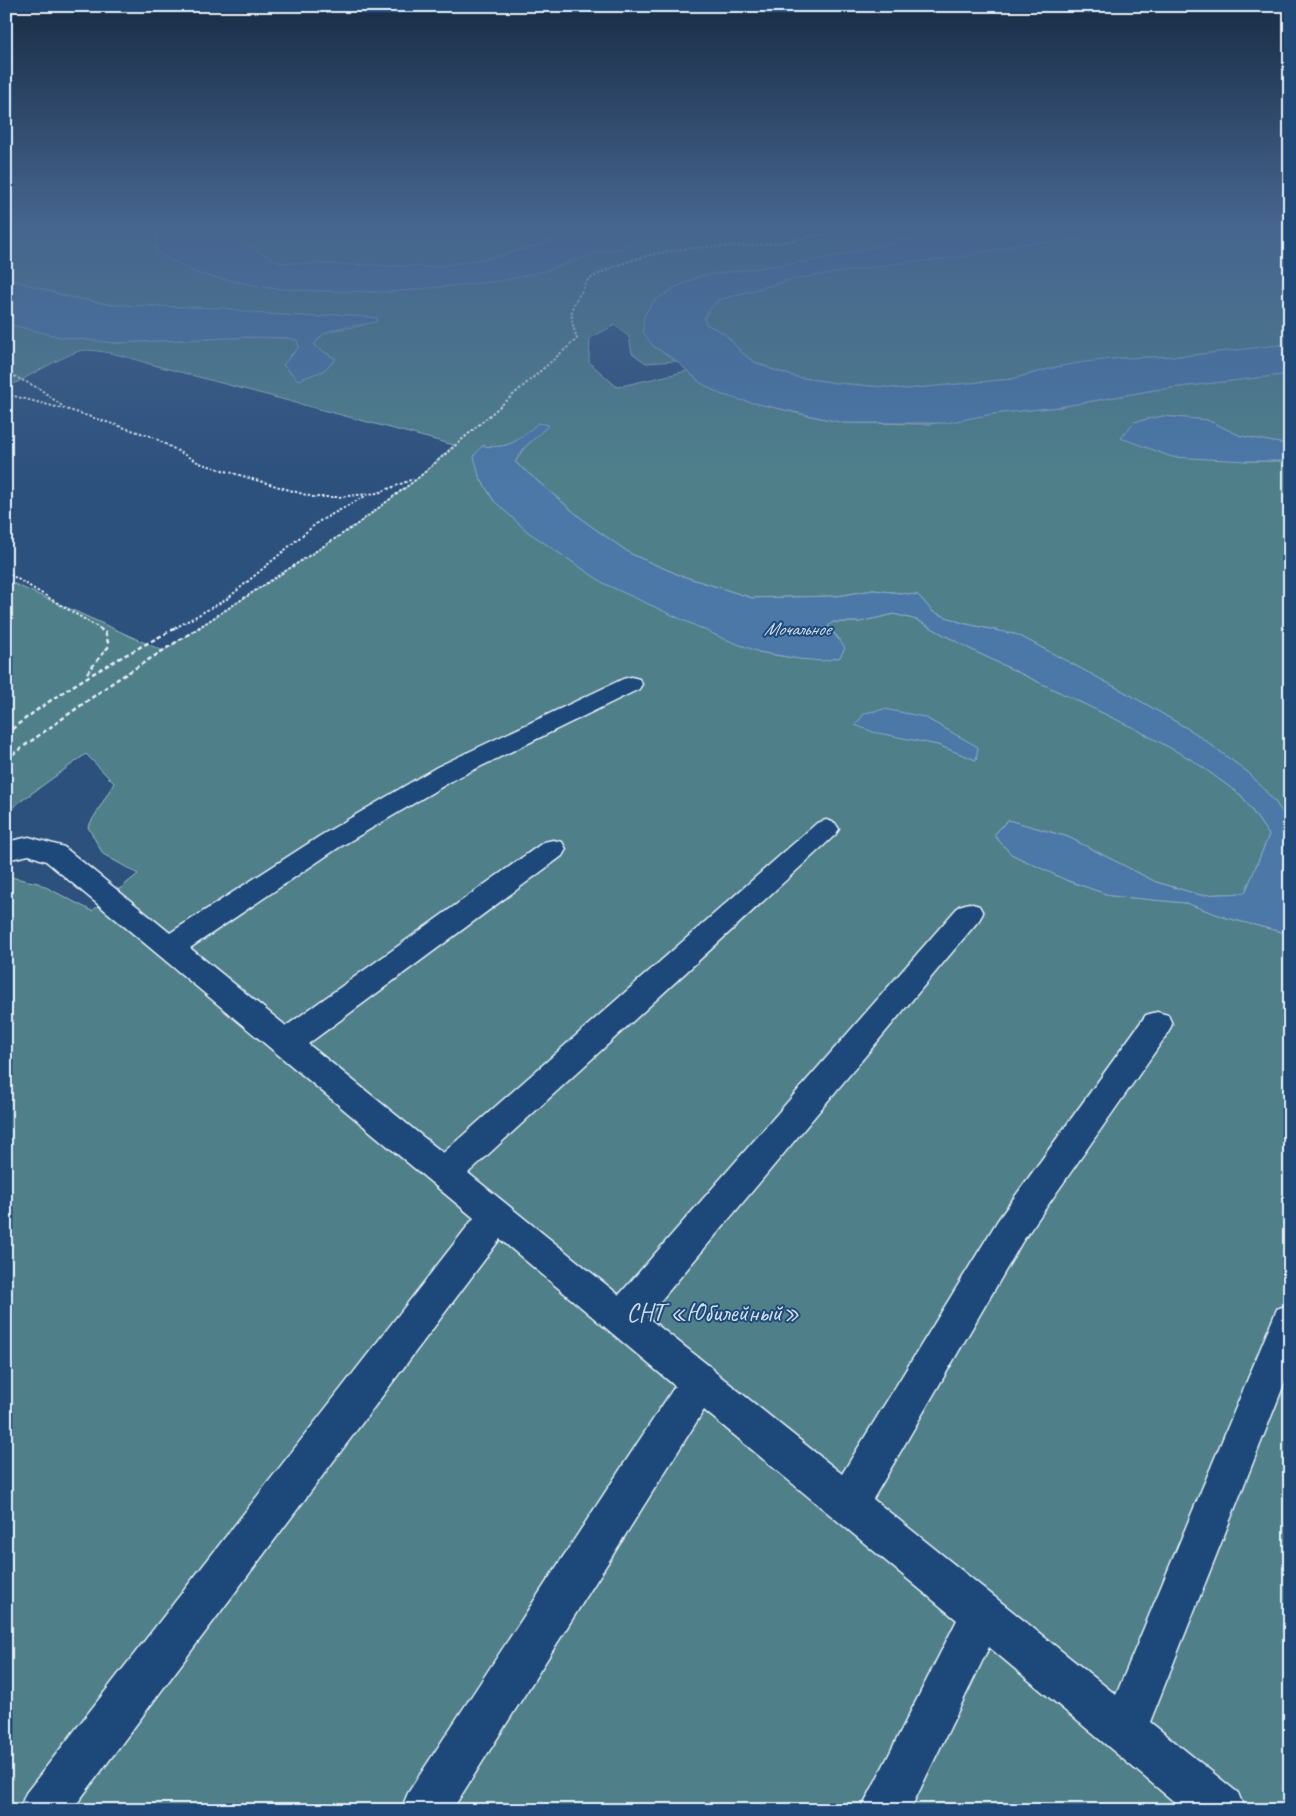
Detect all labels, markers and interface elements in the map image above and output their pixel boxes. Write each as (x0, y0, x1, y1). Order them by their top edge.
water label: Мочальное (764, 617, 833, 641)
park label: СНТ «Юбилейный» (626, 1297, 800, 1329)

